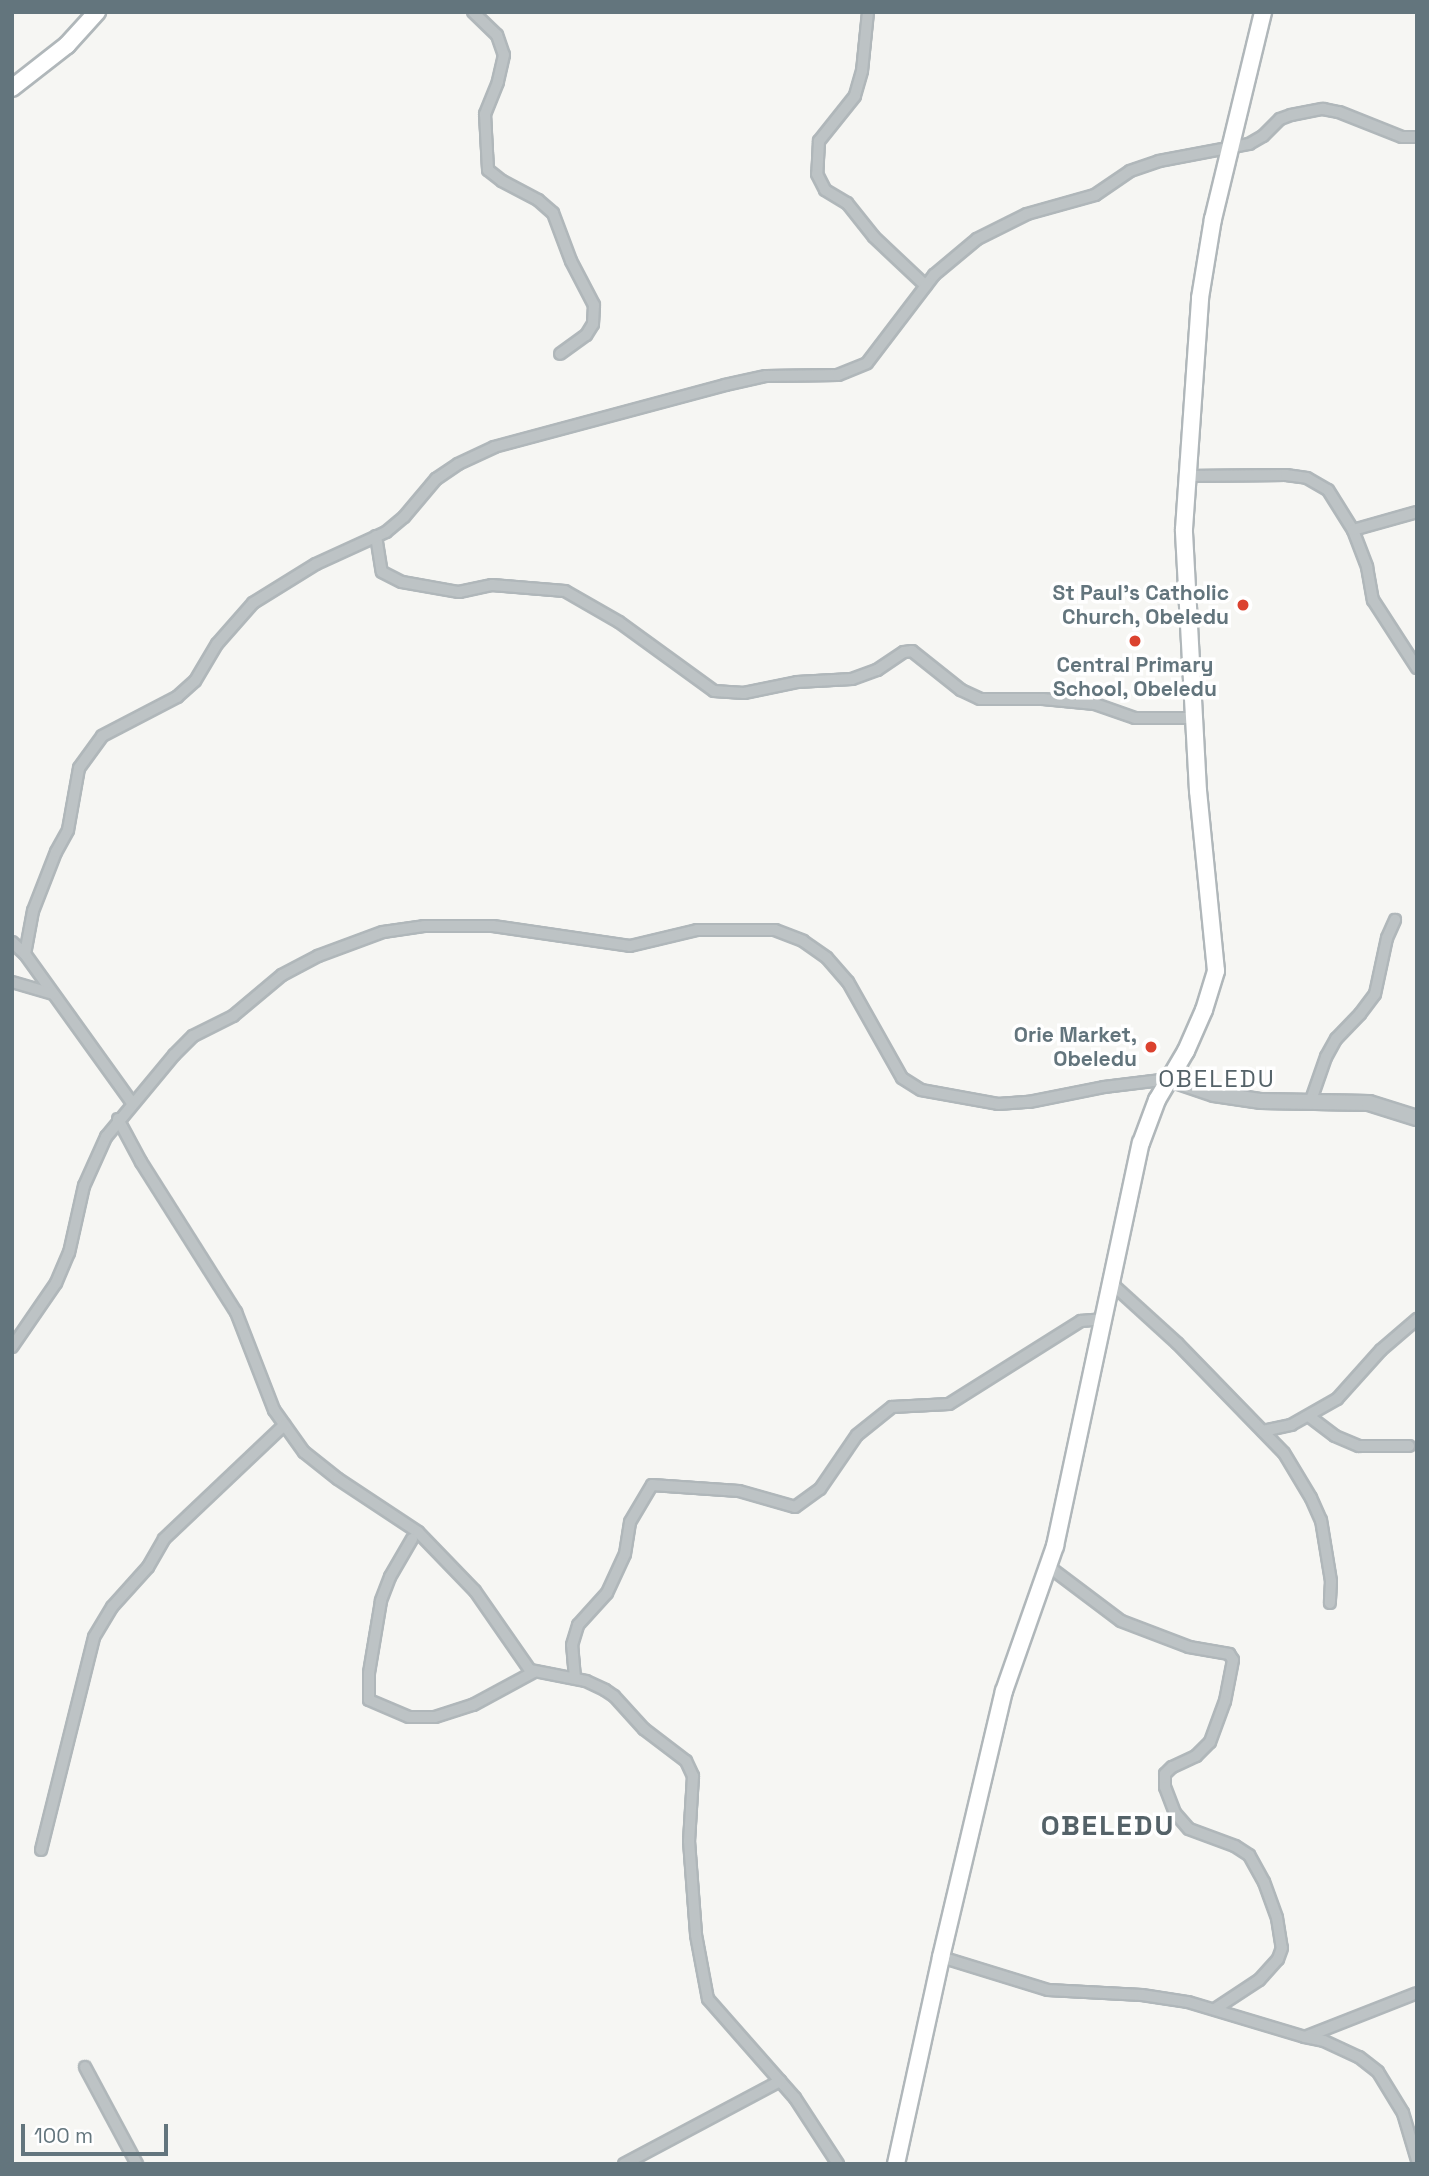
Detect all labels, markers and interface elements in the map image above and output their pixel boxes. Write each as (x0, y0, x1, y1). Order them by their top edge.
place label: St Paul's Catholic Church, Obeledu (1052, 580, 1229, 630)
marker: St Paul's Catholic Church, Obeledu (1235, 597, 1251, 613)
marker: Central Primary School, Obeledu (1127, 633, 1143, 649)
place label: Central Primary School, Obeledu (1053, 652, 1217, 702)
place label: Orie Market, Obeledu (1014, 1022, 1137, 1072)
marker: Orie Market, Obeledu (1143, 1039, 1159, 1055)
district label: OBELEDU (1159, 1065, 1275, 1093)
district label: OBELEDU (1042, 1808, 1174, 1842)
scale bar (24, 2110, 172, 2154)
text: 100 m (34, 2122, 93, 2149)

